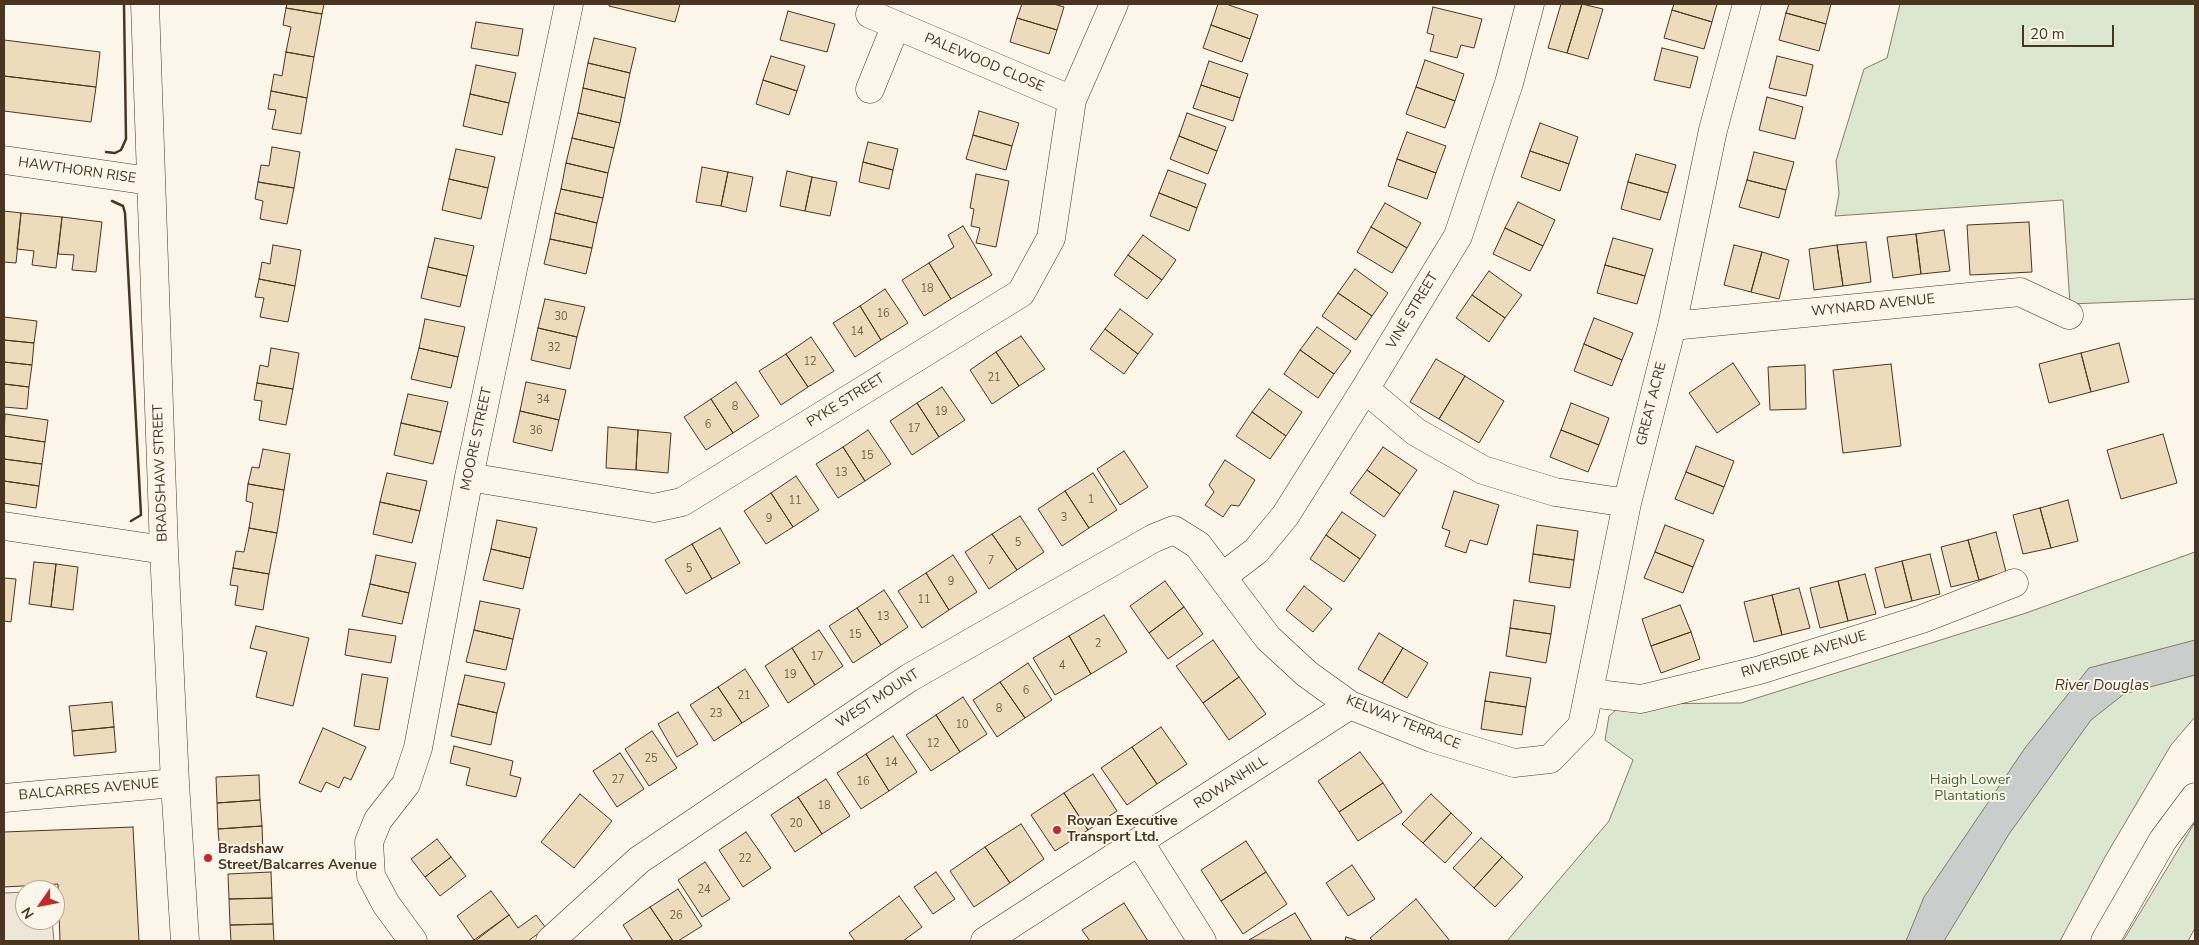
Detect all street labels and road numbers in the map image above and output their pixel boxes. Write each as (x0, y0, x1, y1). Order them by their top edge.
street label: PALEWOOD CLOSE (922, 30, 1046, 96)
street label: HAWTHORN RISE (17, 154, 137, 188)
street label: VINE STREET (1384, 270, 1442, 352)
street label: WYNARD AVENUE (1810, 291, 1936, 321)
street label: GREAT ACRE (1633, 360, 1671, 448)
street label: PYKE STREET (804, 370, 888, 432)
street label: MOORE STREET (458, 386, 496, 492)
street label: BRADSHAW STREET (150, 404, 172, 542)
street label: RIVERSIDE AVENUE (1739, 628, 1869, 682)
street label: WEST MOUNT (833, 666, 923, 732)
street label: KELWAY TERRACE (1343, 692, 1463, 754)
street label: ROWANHILL (1191, 753, 1271, 813)
street label: BALCARRES AVENUE (18, 775, 160, 805)

